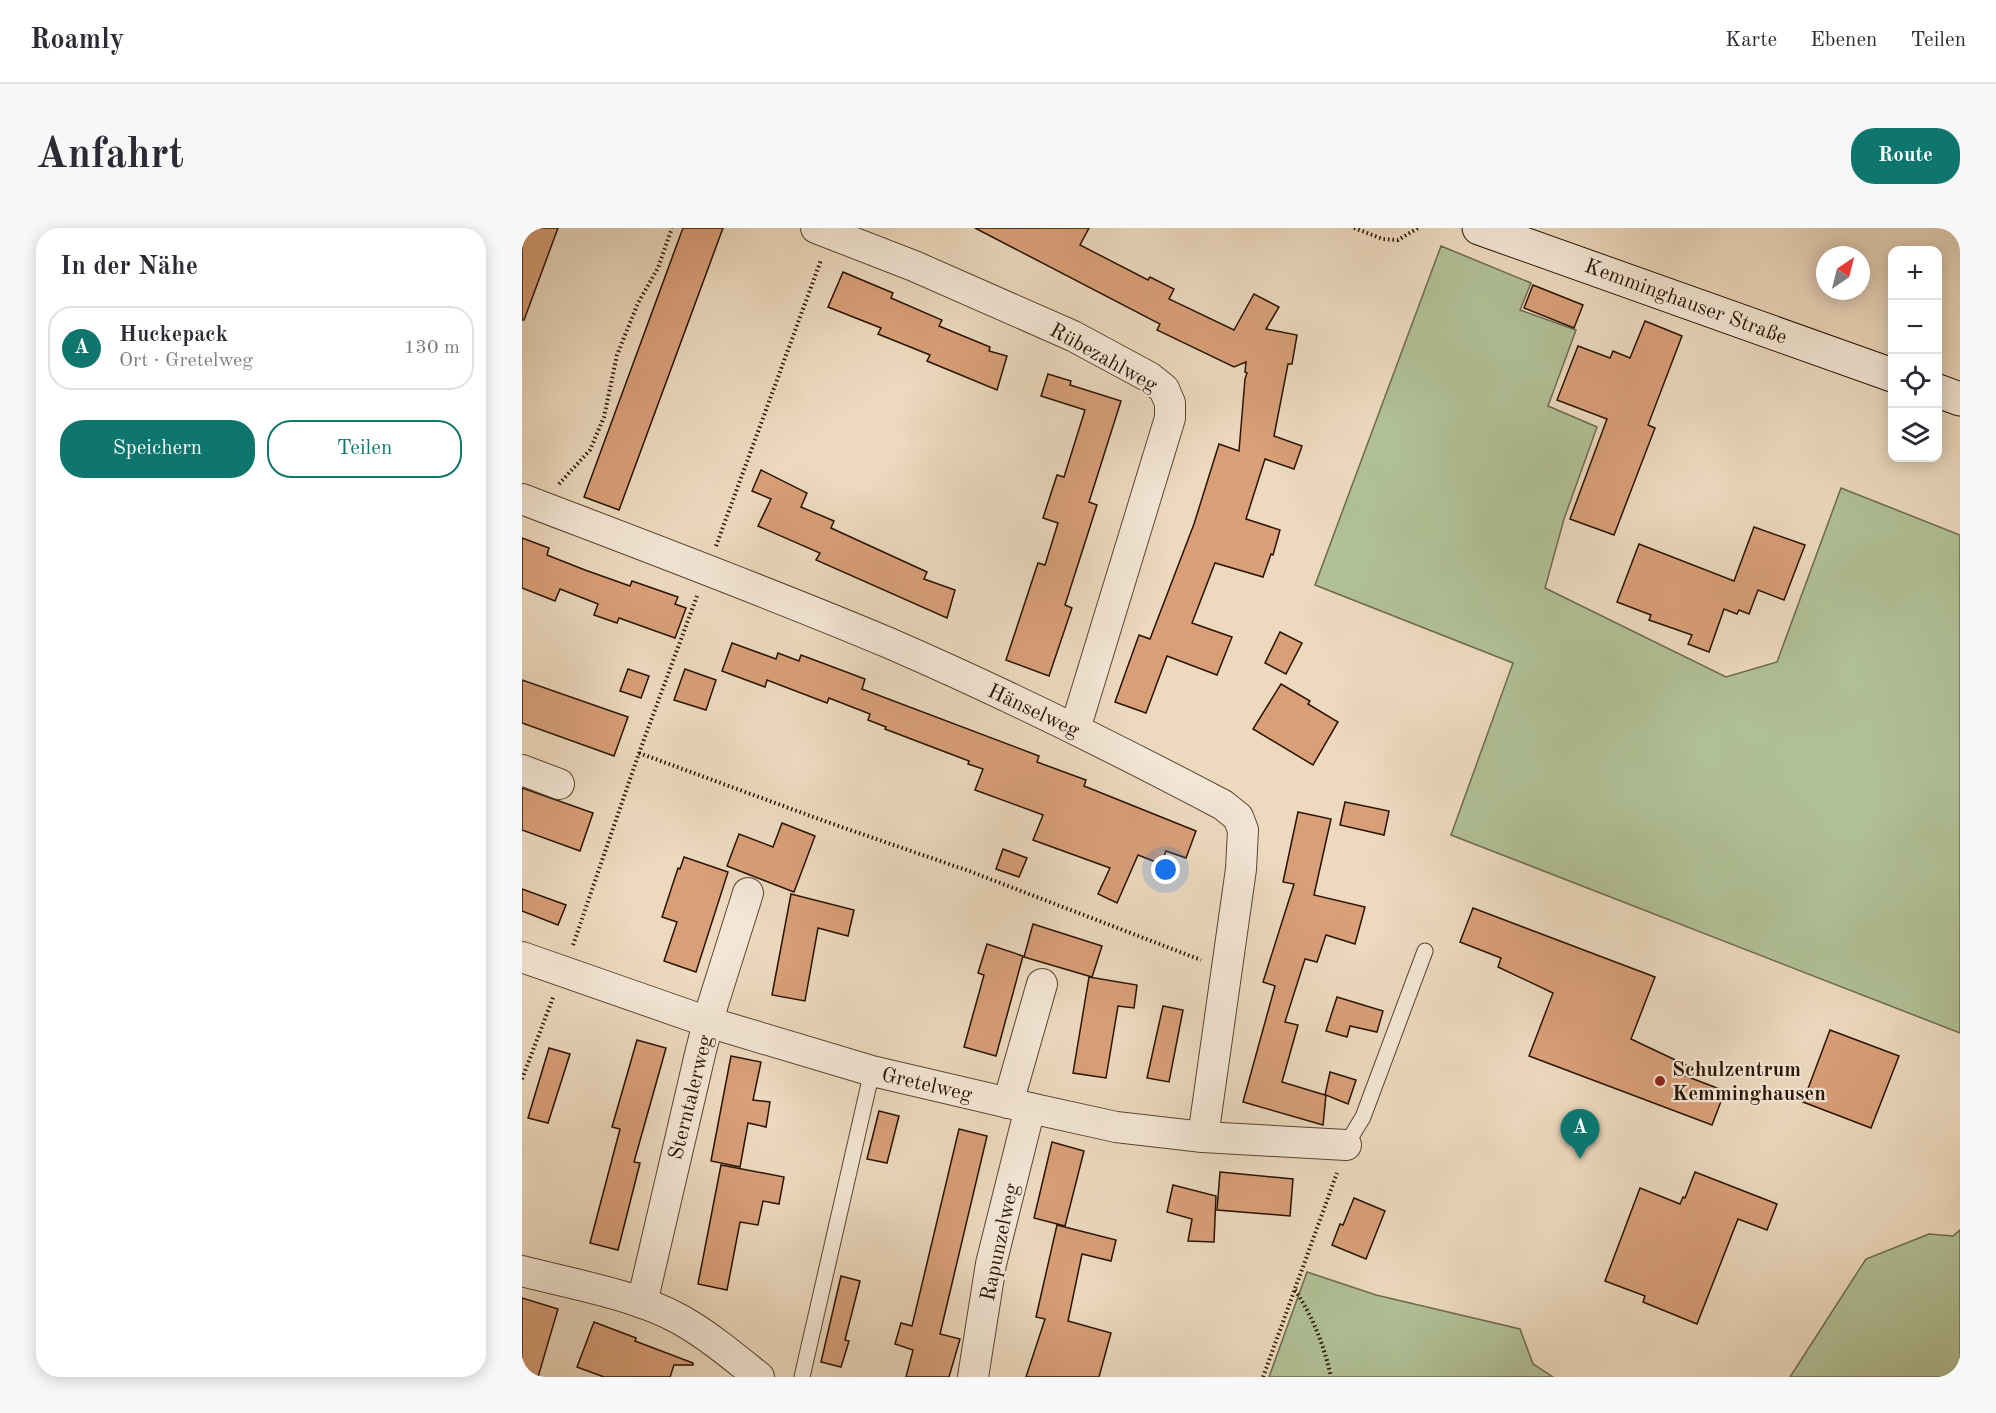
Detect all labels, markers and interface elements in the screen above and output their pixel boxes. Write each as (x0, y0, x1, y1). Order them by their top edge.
text: Roamly (30, 27, 124, 55)
text: Karte (1725, 30, 1777, 51)
text: Ebenen (1810, 30, 1877, 51)
text: Teilen (1910, 30, 1966, 51)
button: Route (1851, 128, 1960, 184)
text: Anfahrt (36, 135, 184, 177)
north arrow (1816, 246, 1870, 300)
map controls (1888, 246, 1942, 462)
button: + (1888, 246, 1942, 300)
text: In der Nähe (60, 254, 198, 280)
street label: Kemminghauser Straße (1582, 256, 1789, 349)
button: − (1888, 300, 1942, 354)
street label: Rübezahlweg (1046, 320, 1161, 397)
text: Huckepack (119, 324, 228, 346)
text: A (74, 338, 89, 358)
text: 130 m (404, 338, 460, 358)
text: Ort · Gretelweg (119, 351, 253, 371)
button: locate (1888, 354, 1942, 408)
button: layers (1888, 408, 1942, 462)
button: Speichern (60, 420, 255, 478)
button: Teilen (267, 420, 462, 478)
street label: Hänselweg (984, 681, 1083, 742)
your location (1151, 855, 1180, 884)
street label: Sterntalerweg (666, 1032, 717, 1162)
place label: Schulzentrum Kemminghausen (1672, 1060, 1826, 1105)
street label: Gretelweg (879, 1065, 975, 1106)
marker: Schulzentrum Kemminghausen (1653, 1074, 1667, 1088)
pin: A (1560, 1110, 1600, 1159)
street label: Rapunzelweg (978, 1181, 1023, 1303)

